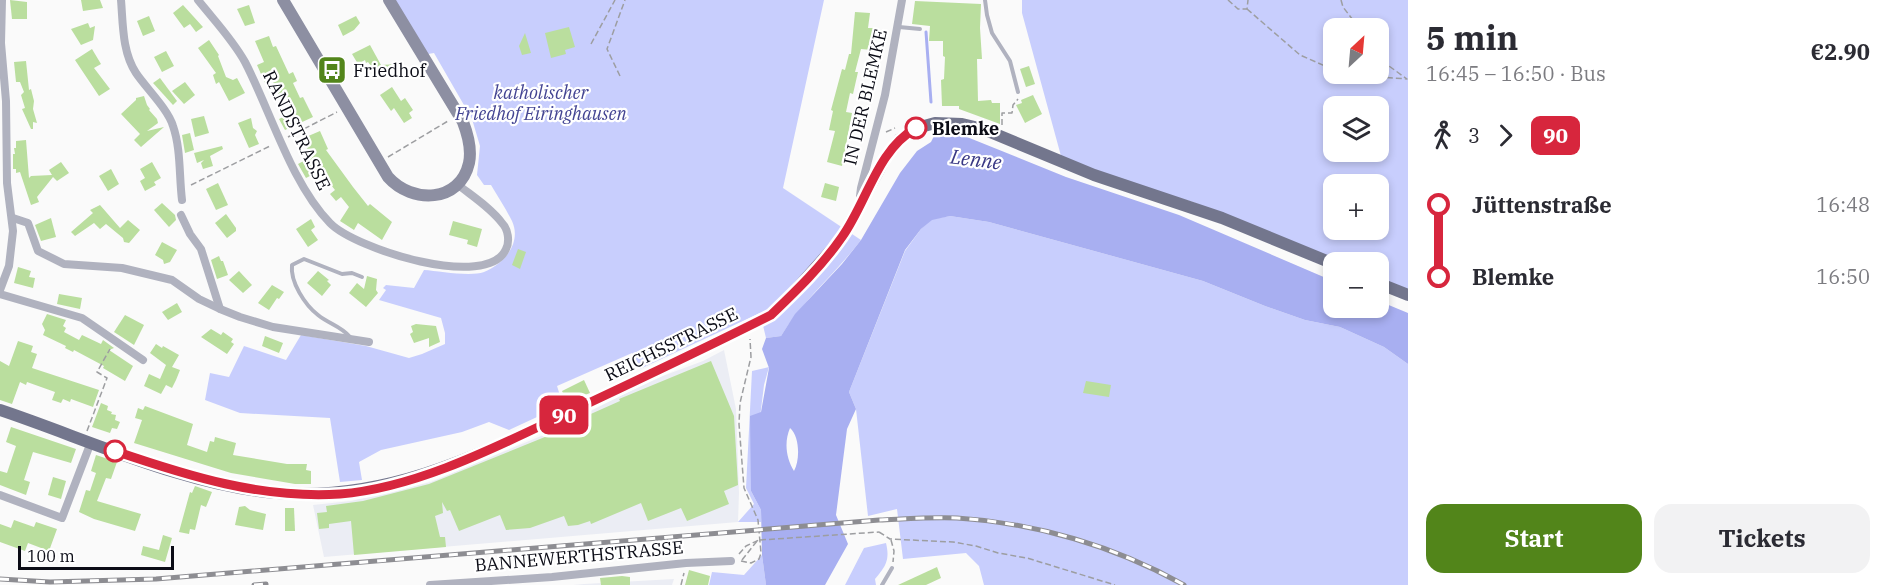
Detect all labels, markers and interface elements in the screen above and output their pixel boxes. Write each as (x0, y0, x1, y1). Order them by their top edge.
text: 5 min (1426, 16, 1518, 59)
north arrow (1323, 18, 1389, 84)
map controls (1323, 18, 1389, 318)
street label: IN DER BLEMKE (838, 27, 892, 167)
text: €2.90 (1811, 37, 1870, 66)
bus stop icon: Friedhof (316, 54, 348, 86)
place label: Friedhof (353, 59, 428, 82)
text: 16:45 – 16:50 · Bus (1426, 60, 1606, 87)
street label: RANDSTRASSE (258, 66, 336, 194)
park label: katholischer Friedhof Eiringhausen (454, 81, 628, 125)
button: layers (1323, 96, 1389, 162)
marker: Blemke (905, 117, 927, 139)
place label: Blemke (932, 117, 999, 140)
icon: walk (1426, 119, 1459, 152)
icon: forward (1489, 119, 1522, 152)
text: 90 (1543, 121, 1568, 149)
text: 3 (1468, 122, 1480, 149)
water label: Lenne (948, 142, 1003, 176)
button: + (1323, 174, 1389, 240)
text: Jüttenstraße (1472, 190, 1612, 219)
text: 16:48 (1816, 191, 1870, 218)
button: − (1323, 252, 1389, 318)
text: Blemke (1472, 262, 1554, 291)
text: 16:50 (1816, 263, 1870, 290)
street label: REICHSSTRASSE (601, 302, 741, 386)
line badge: 90 (537, 396, 591, 434)
text: 90 (551, 401, 577, 429)
unlabelled marker (104, 440, 126, 462)
button: Start (1426, 504, 1642, 573)
button: Tickets (1654, 504, 1870, 573)
street label: BANNEWERTHSTRASSE (474, 535, 684, 577)
scale bar (18, 543, 174, 570)
text: 100 m (27, 546, 75, 566)

